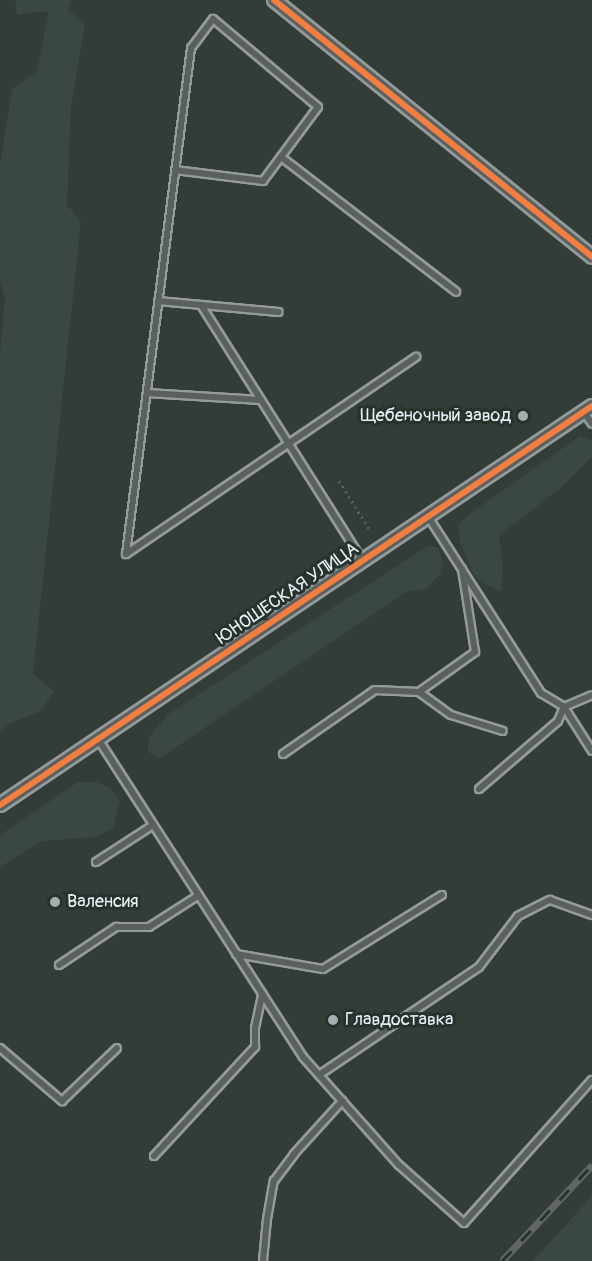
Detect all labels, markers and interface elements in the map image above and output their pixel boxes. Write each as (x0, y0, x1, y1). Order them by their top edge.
place label: Щебеночный завод (360, 405, 511, 427)
marker: Щебеночный завод (516, 409, 530, 423)
street label: ЮНОШЕСКАЯ УЛИЦА (213, 538, 363, 650)
place label: Валенсия (67, 891, 138, 913)
marker: Валенсия (48, 895, 62, 909)
place label: Главдоставка (345, 1009, 453, 1031)
marker: Главдоставка (326, 1013, 340, 1027)

